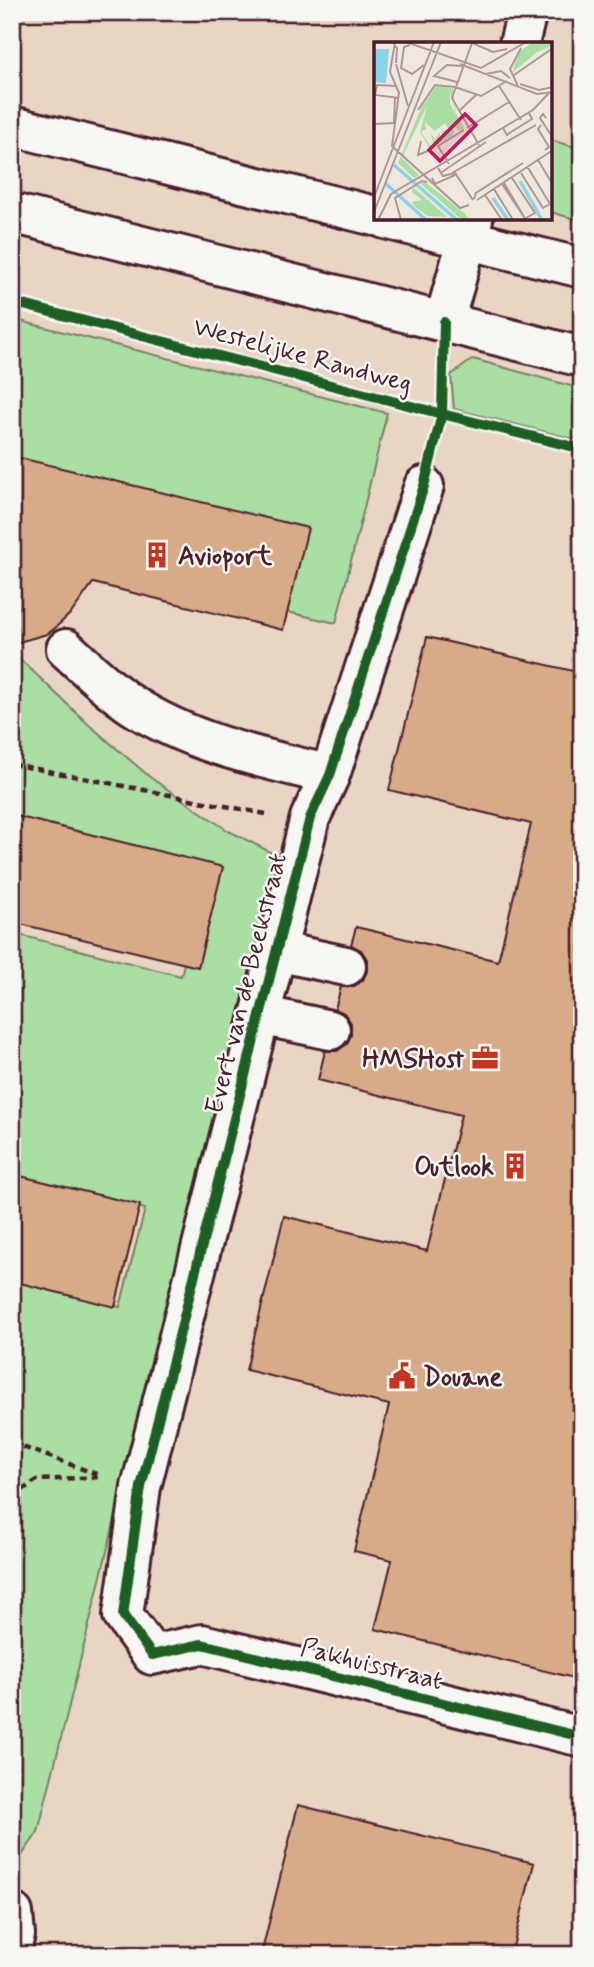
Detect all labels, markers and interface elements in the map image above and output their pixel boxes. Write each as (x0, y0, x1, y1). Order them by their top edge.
inset map (374, 42, 552, 220)
street label: Westelijke Randweg (189, 310, 416, 402)
building icon: Avioport (142, 540, 172, 570)
place label: Avioport (178, 540, 273, 574)
street label: Evert van de Beekstraat (198, 849, 296, 1118)
place label: HMSHost (362, 1043, 465, 1077)
office icon: HMSHost (470, 1043, 500, 1073)
place label: Outlook (414, 1151, 494, 1185)
building icon: Outlook (500, 1151, 530, 1181)
public building icon: Douane (387, 1361, 417, 1391)
place label: Douane (423, 1361, 503, 1395)
street label: Pakhuisstraat (297, 1631, 446, 1699)

